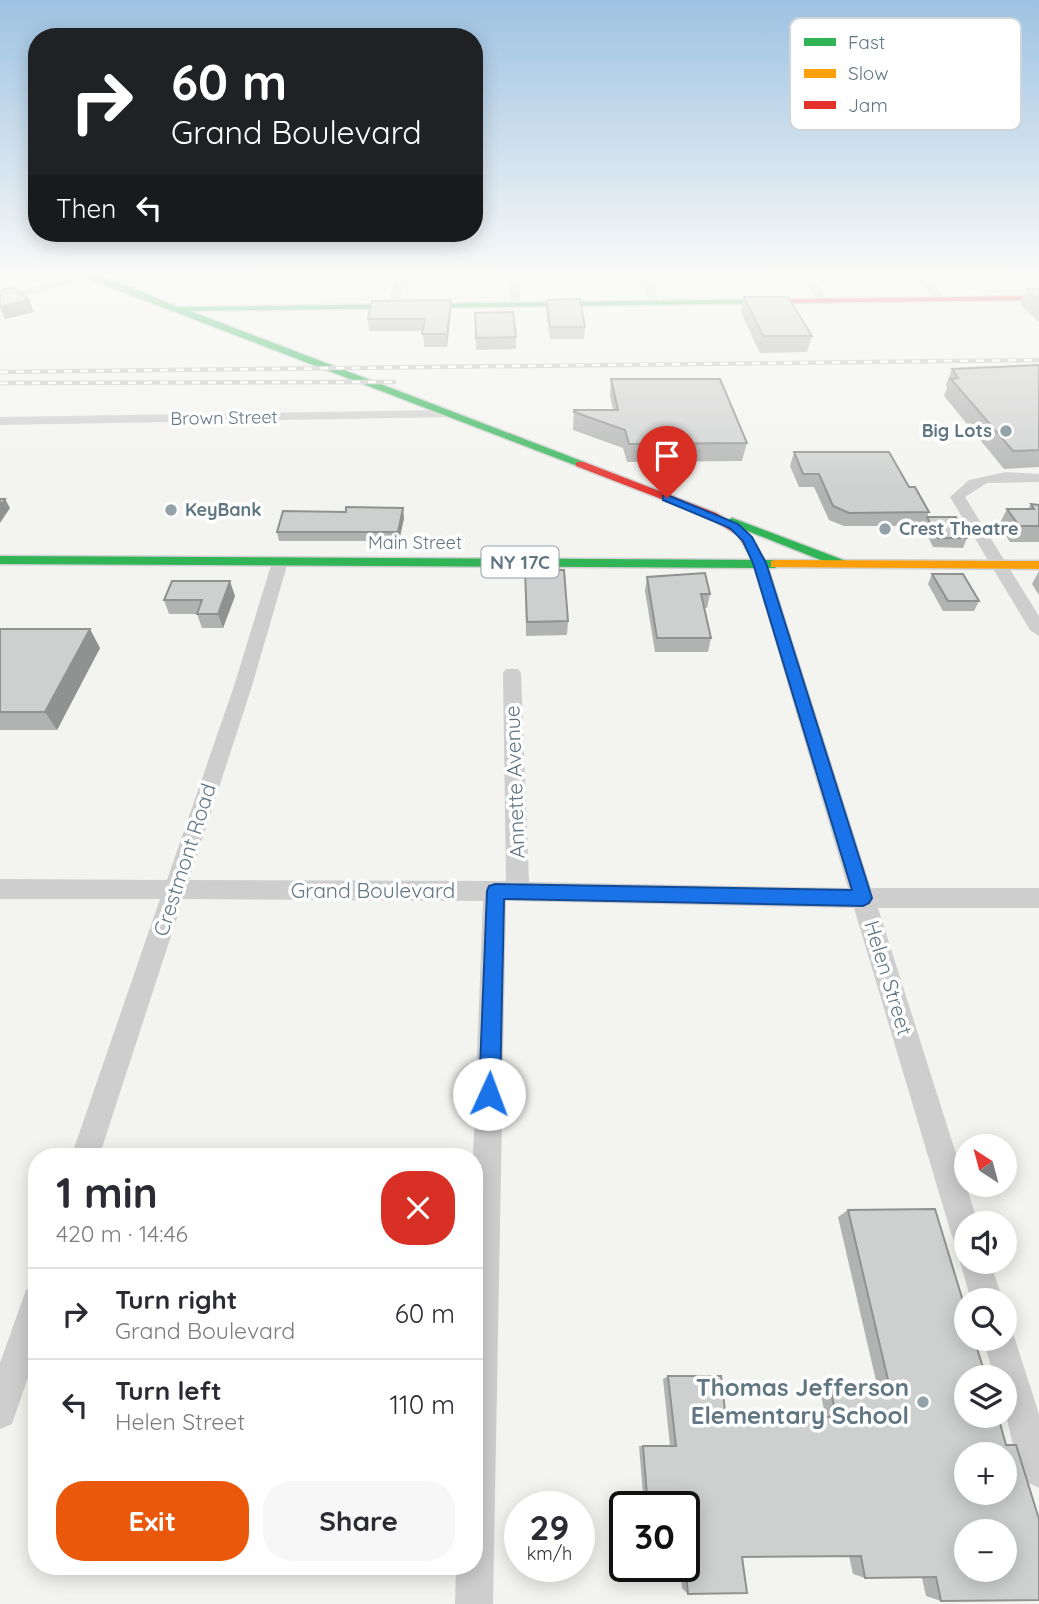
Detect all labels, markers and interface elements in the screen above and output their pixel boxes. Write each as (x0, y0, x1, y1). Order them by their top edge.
legend (790, 18, 1021, 130)
text: Fast (848, 30, 885, 54)
text: 60 m (171, 51, 287, 112)
icon: right (56, 56, 147, 147)
text: Slow (848, 61, 889, 85)
text: Jam (848, 93, 888, 117)
text: Grand Boulevard (171, 112, 422, 152)
icon: left (130, 189, 168, 227)
text: Then (56, 192, 116, 225)
street label: Brown Street (170, 405, 278, 430)
place label: Big Lots (922, 419, 992, 442)
marker: Big Lots (998, 423, 1014, 439)
pin (637, 426, 697, 498)
icon: arrive (648, 437, 686, 475)
place label: KeyBank (185, 498, 262, 521)
marker: KeyBank (163, 502, 179, 518)
place label: Crest Theatre (899, 517, 1019, 540)
marker: Crest Theatre (877, 521, 893, 537)
street label: Main Street (368, 531, 462, 554)
road number: NY 17C (482, 547, 558, 578)
street label: Annette Avenue (498, 705, 530, 859)
street label: Crestmont Road (147, 780, 221, 939)
street label: Grand Boulevard (291, 877, 455, 903)
street label: Helen Street (859, 917, 919, 1038)
position arrow (452, 1057, 526, 1131)
north arrow (954, 1134, 1017, 1197)
map controls (954, 1134, 1017, 1582)
text: 1 min (56, 1166, 158, 1219)
button: close (381, 1171, 455, 1245)
button: sound (954, 1211, 1017, 1274)
text: 420 m · 14:46 (56, 1219, 188, 1248)
text: Turn right (115, 1283, 237, 1316)
button: search (954, 1288, 1017, 1351)
icon: right (56, 1295, 94, 1333)
text: 60 m (395, 1297, 455, 1330)
text: Grand Boulevard (115, 1316, 295, 1345)
button: layers (954, 1365, 1017, 1428)
place label: Thomas Jefferson Elementary School (691, 1372, 909, 1430)
text: Turn left (115, 1374, 222, 1407)
icon: left (56, 1386, 94, 1424)
text: 110 m (389, 1388, 455, 1421)
marker: Thomas Jefferson Elementary School (915, 1394, 931, 1410)
text: Helen Street (115, 1407, 245, 1436)
button: + (954, 1442, 1017, 1505)
button: Exit (56, 1481, 249, 1561)
button: Share (263, 1481, 455, 1561)
speed limit sign: 30 (609, 1491, 700, 1582)
text: 29 (530, 1505, 569, 1549)
button: − (954, 1519, 1017, 1582)
text: km/h (527, 1542, 572, 1565)

